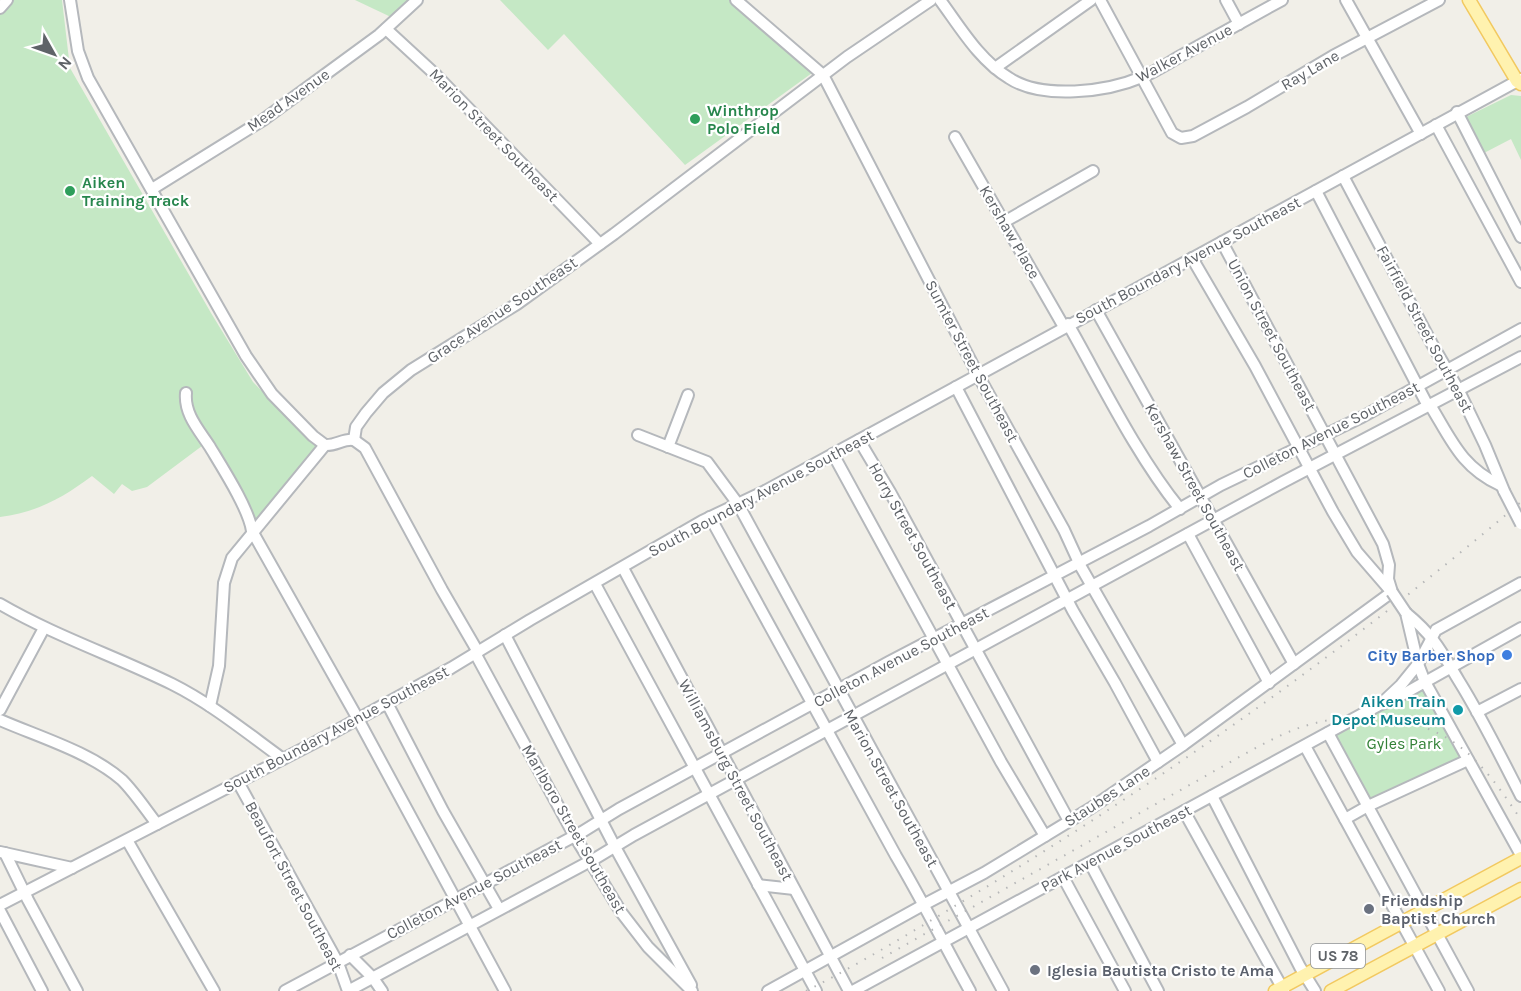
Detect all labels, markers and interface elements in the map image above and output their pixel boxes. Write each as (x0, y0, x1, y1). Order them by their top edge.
street label: Walker Avenue (1132, 20, 1236, 86)
north arrow (24, 24, 84, 84)
street label: Ray Lane (1278, 46, 1342, 94)
text: N (54, 53, 76, 74)
street label: Marion Street Southeast (425, 64, 563, 206)
street label: Mead Avenue (243, 65, 333, 135)
place label: Winthrop Polo Field (707, 101, 781, 138)
marker: Winthrop Polo Field (688, 112, 702, 126)
place label: Aiken Training Track (82, 173, 190, 210)
street label: Kershaw Place (976, 182, 1044, 282)
marker: Aiken Training Track (63, 184, 77, 198)
street label: South Boundary Avenue Southeast (1072, 192, 1304, 328)
street label: Fairfield Street Southeast (1373, 242, 1477, 416)
street label: Grace Avenue Southeast (423, 253, 581, 367)
street label: Union Street Southeast (1224, 255, 1320, 415)
street label: Sumter Street Southeast (921, 277, 1023, 445)
street label: Colleton Avenue Southeast (1240, 377, 1422, 483)
street label: Kershaw Street Southeast (1141, 400, 1249, 574)
street label: South Boundary Avenue Southeast (645, 425, 877, 561)
street label: Horry Street Southeast (865, 459, 961, 613)
street label: Colleton Avenue Southeast (810, 603, 992, 711)
place label: City Barber Shop (1368, 646, 1495, 665)
marker: City Barber Shop (1500, 648, 1514, 662)
street label: South Boundary Avenue Southeast (220, 661, 452, 797)
street label: Williamsburg Street Southeast (675, 676, 797, 884)
place label: Aiken Train Depot Museum (1331, 692, 1446, 729)
marker: Aiken Train Depot Museum (1451, 703, 1465, 717)
street label: Marion Street Southeast (840, 706, 942, 870)
park label: Gyles Park (1366, 734, 1442, 753)
street label: Marlboro Street Southeast (518, 741, 630, 917)
street label: Staubes Lane (1061, 761, 1153, 831)
street label: Beaufort Street Southeast (241, 798, 347, 974)
street label: Park Avenue Southeast (1037, 800, 1195, 896)
street label: Colleton Avenue Southeast (383, 835, 565, 943)
place label: Friendship Baptist Church (1381, 891, 1496, 928)
marker: Friendship Baptist Church (1362, 902, 1376, 916)
road number: US 78 (1311, 944, 1365, 968)
place label: Iglesia Bautista Cristo te Ama (1047, 961, 1274, 980)
marker: Iglesia Bautista Cristo te Ama (1028, 963, 1042, 977)

